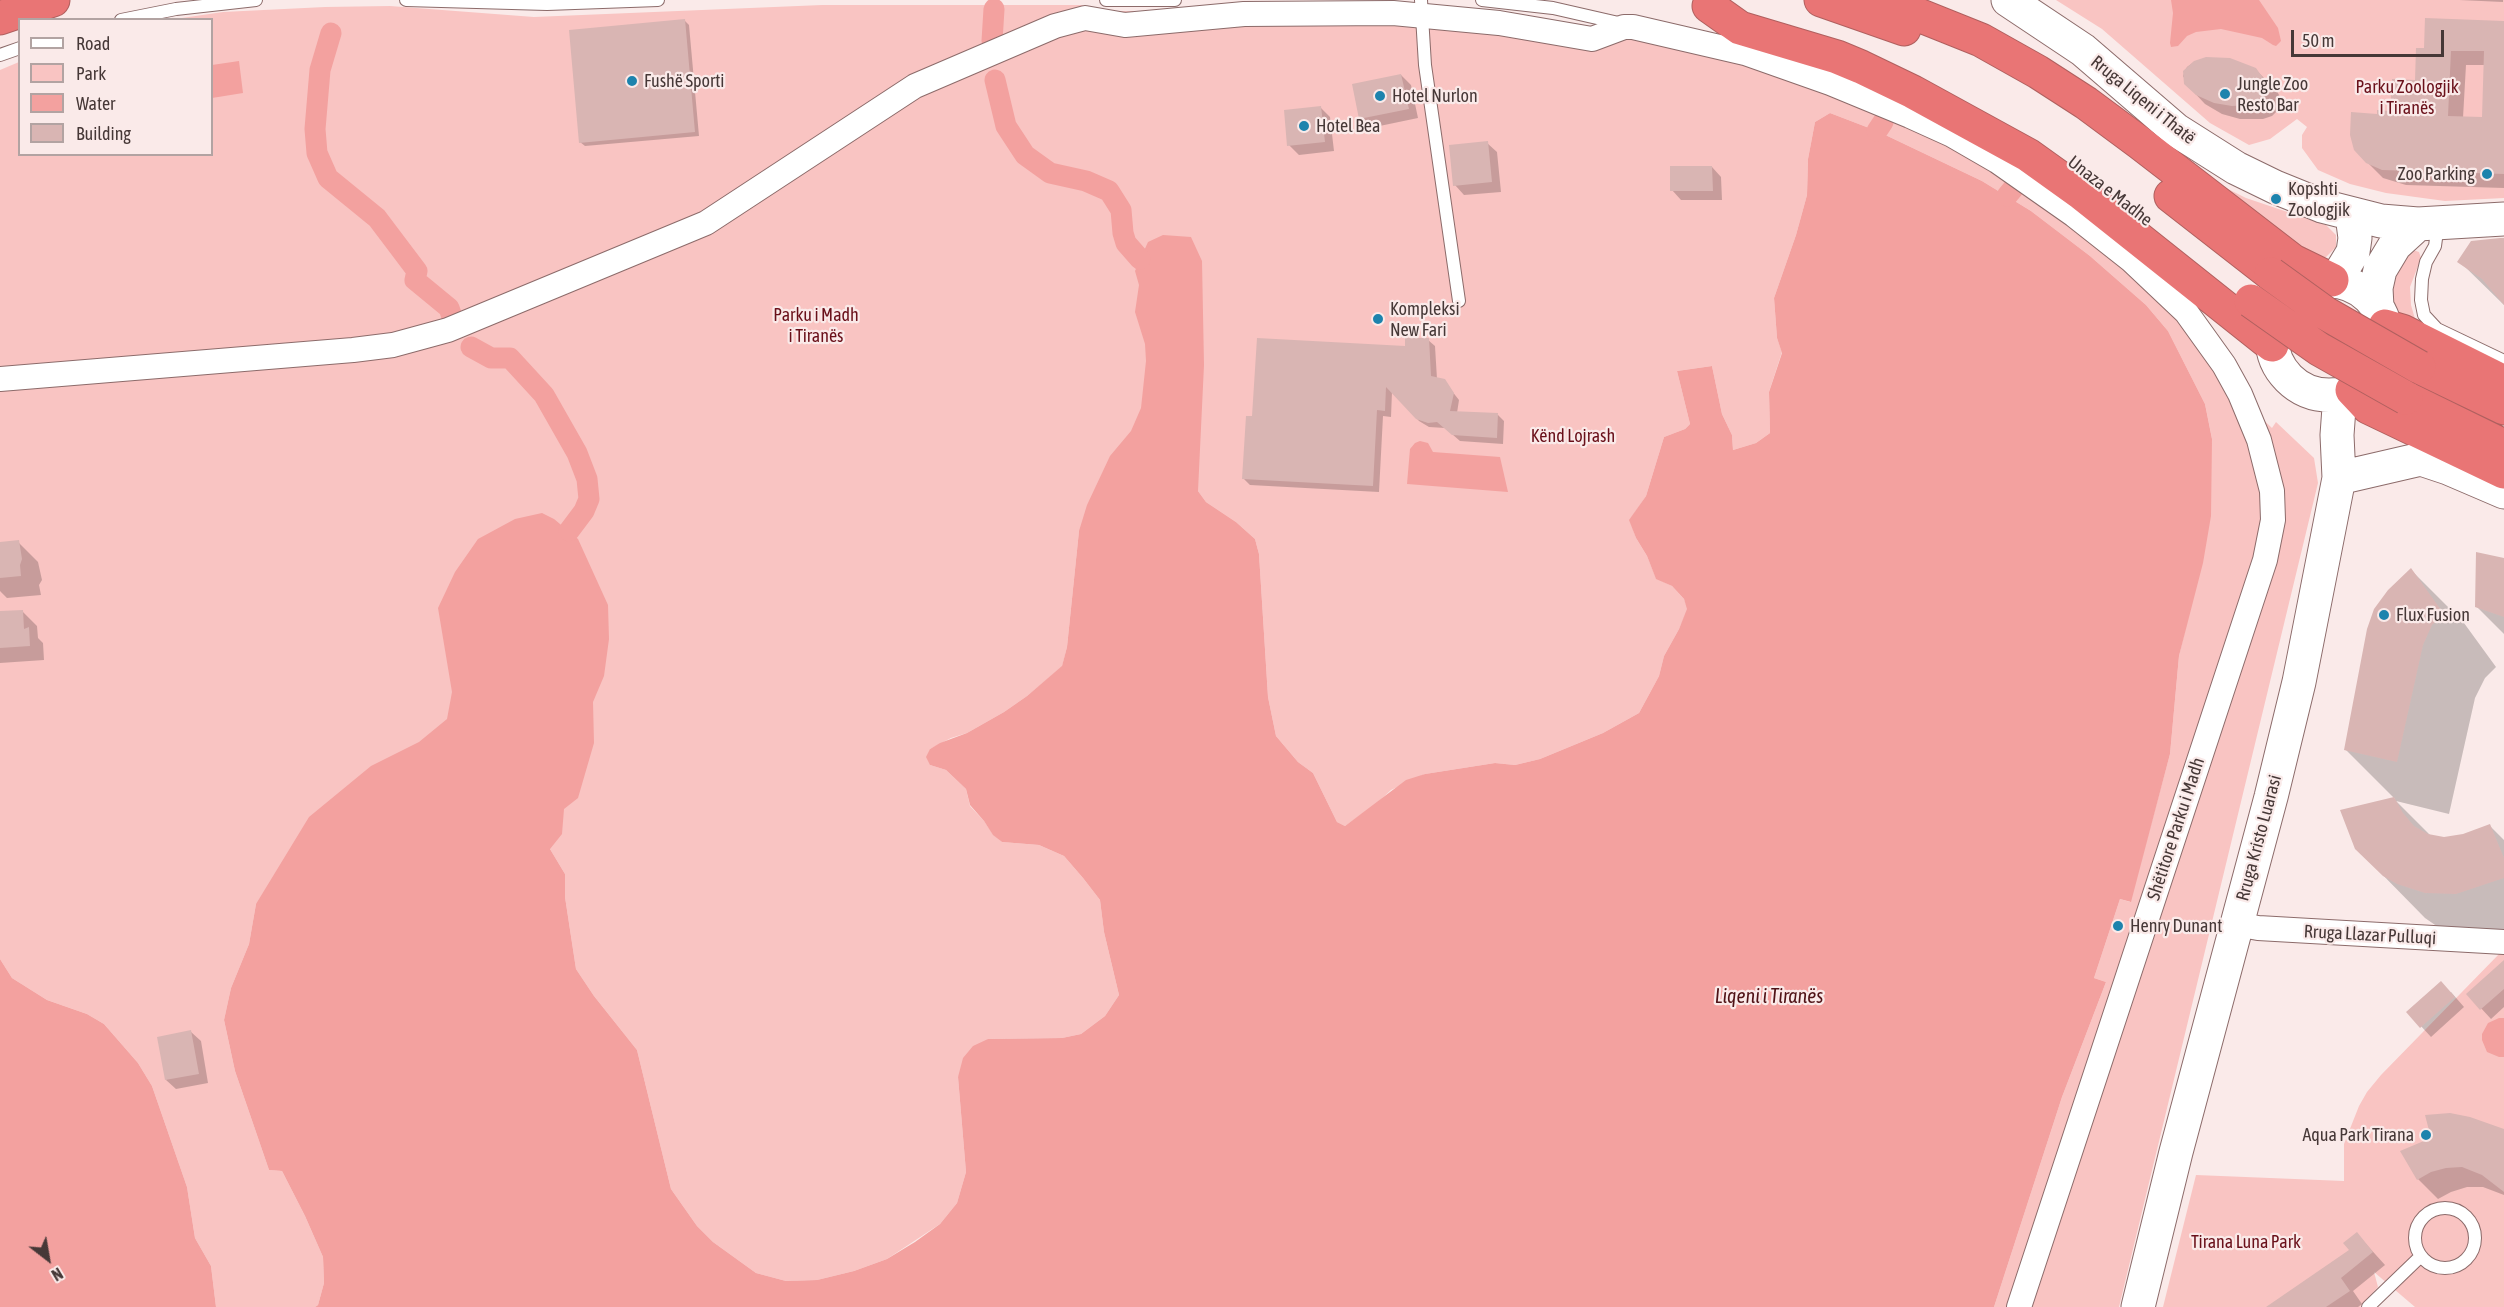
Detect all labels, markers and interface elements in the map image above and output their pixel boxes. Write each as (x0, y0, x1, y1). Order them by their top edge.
legend (18, 18, 213, 156)
scale bar (2294, 18, 2447, 56)
text: 50 m (2302, 30, 2334, 51)
text: Road (76, 33, 110, 54)
street label: Rruga Liqeni i Thatë (2086, 51, 2200, 149)
text: Park (76, 63, 106, 84)
place label: Fushë Sporti (644, 70, 724, 92)
place label: Jungle Zoo Resto Bar (2237, 73, 2308, 116)
marker: Fushë Sporti (625, 74, 639, 88)
park label: Parku Zoologjik i Tiranës (2355, 76, 2459, 118)
place label: Hotel Nurlon (1392, 85, 1478, 107)
marker: Jungle Zoo Resto Bar (2218, 87, 2232, 101)
marker: Hotel Nurlon (1373, 89, 1387, 103)
text: Water (76, 93, 115, 114)
place label: Hotel Bea (1316, 115, 1380, 137)
marker: Hotel Bea (1297, 119, 1311, 133)
text: Building (76, 123, 131, 144)
street label: Unaza e Madhe (2063, 151, 2157, 231)
place label: Zoo Parking (2397, 163, 2475, 185)
marker: Zoo Parking (2480, 167, 2494, 181)
place label: Kopshti Zoologjik (2288, 178, 2350, 220)
marker: Kopshti Zoologjik (2269, 192, 2283, 206)
place label: Kompleksi New Fari (1390, 298, 1460, 340)
park label: Parku i Madh i Tiranës (773, 304, 859, 346)
marker: Kompleksi New Fari (1371, 312, 1385, 326)
park label: Kënd Lojrash (1531, 425, 1615, 447)
place label: Flux Fusion (2396, 604, 2470, 626)
marker: Flux Fusion (2377, 608, 2391, 622)
street label: Shëtitore Parku i Madh (2143, 755, 2209, 903)
street label: Rruga Kristo Luarasi (2232, 773, 2286, 903)
place label: Henry Dunant (2130, 915, 2222, 937)
marker: Henry Dunant (2111, 919, 2125, 933)
street label: Rruga Llazar Pulluqi (2303, 921, 2437, 949)
water label: Liqeni i Tiranës (1715, 985, 1823, 1009)
place label: Aqua Park Tirana (2302, 1124, 2414, 1146)
marker: Aqua Park Tirana (2419, 1128, 2433, 1142)
north arrow (18, 1229, 78, 1289)
park label: Tirana Luna Park (2191, 1231, 2301, 1253)
text: N (49, 1264, 66, 1285)

